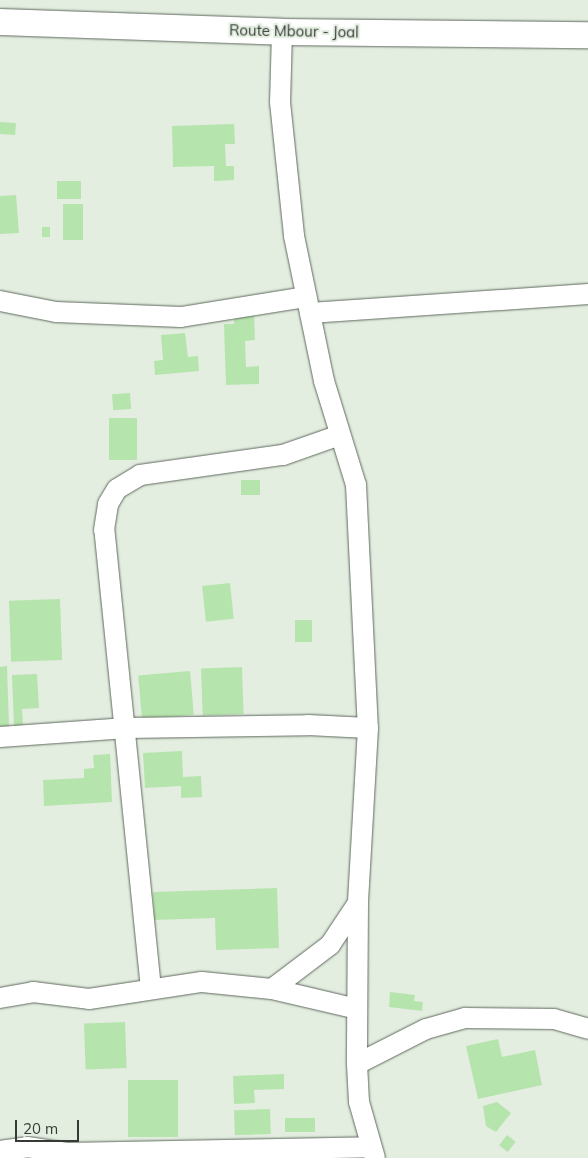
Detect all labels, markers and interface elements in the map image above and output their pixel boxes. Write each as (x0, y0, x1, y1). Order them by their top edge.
street label: Route Mbour - Joal (229, 21, 359, 41)
scale bar (18, 1110, 81, 1142)
text: 20 m (23, 1119, 58, 1138)

